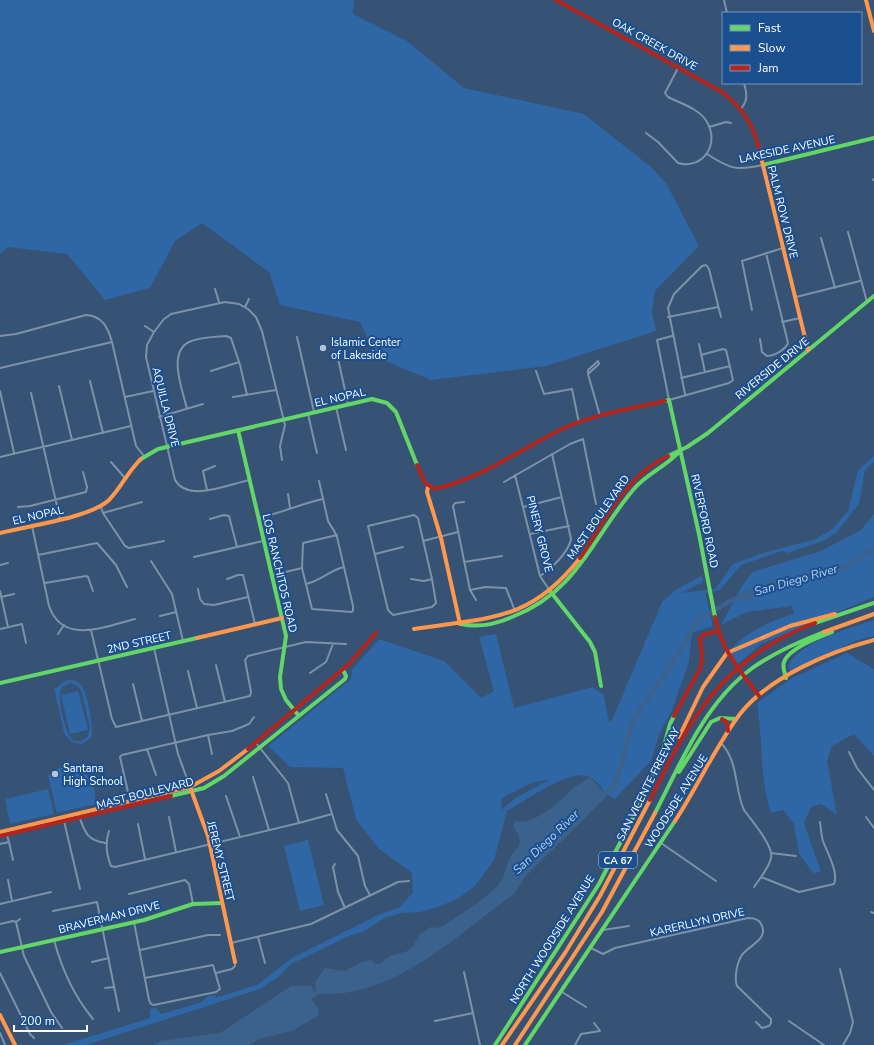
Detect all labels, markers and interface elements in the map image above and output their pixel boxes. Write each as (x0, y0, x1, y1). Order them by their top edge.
legend (722, 12, 862, 84)
street label: OAK CREEK DRIVE (609, 15, 700, 74)
text: Fast (758, 20, 781, 36)
text: Slow (758, 40, 786, 56)
text: Jam (757, 60, 779, 76)
street label: LAKESIDE AVENUE (738, 132, 837, 167)
street label: PALM ROW DRIVE (764, 164, 801, 260)
street label: RIVERSIDE DRIVE (732, 334, 812, 403)
place label: Islamic Center of Lakeside (331, 335, 401, 363)
marker: Islamic Center of Lakeside (318, 343, 328, 353)
street label: AQUILLA DRIVE (148, 366, 183, 449)
street label: EL NOPAL (313, 384, 367, 411)
street label: MAST BOULEVARD (564, 472, 633, 563)
street label: RIVERFORD ROAD (687, 473, 722, 570)
street label: PINERY GROVE (523, 494, 556, 574)
street label: EL NOPAL (11, 502, 65, 529)
street label: LOS RANCHITOS ROAD (259, 512, 300, 634)
water label: San Diego River (752, 560, 840, 600)
street label: 2ND STREET (105, 628, 173, 657)
street label: SAN VICENTE FREEWAY (613, 725, 684, 844)
street label: WOODSIDE AVENUE (641, 752, 711, 851)
place label: Santana High School (63, 761, 124, 789)
marker: Santana High School (50, 769, 60, 779)
street label: MAST BOULEVARD (95, 774, 196, 813)
water label: San Diego River (509, 806, 583, 878)
street label: JEREMY STREET (203, 818, 238, 903)
road number: CA 67 (599, 852, 637, 868)
street label: NORTH WOODSIDE AVENUE (506, 872, 598, 1007)
street label: BRAVERMAN DRIVE (57, 898, 161, 937)
street label: KARERLLYN DRIVE (648, 904, 746, 941)
scale bar (14, 1007, 87, 1033)
text: 200 m (20, 1013, 55, 1029)

